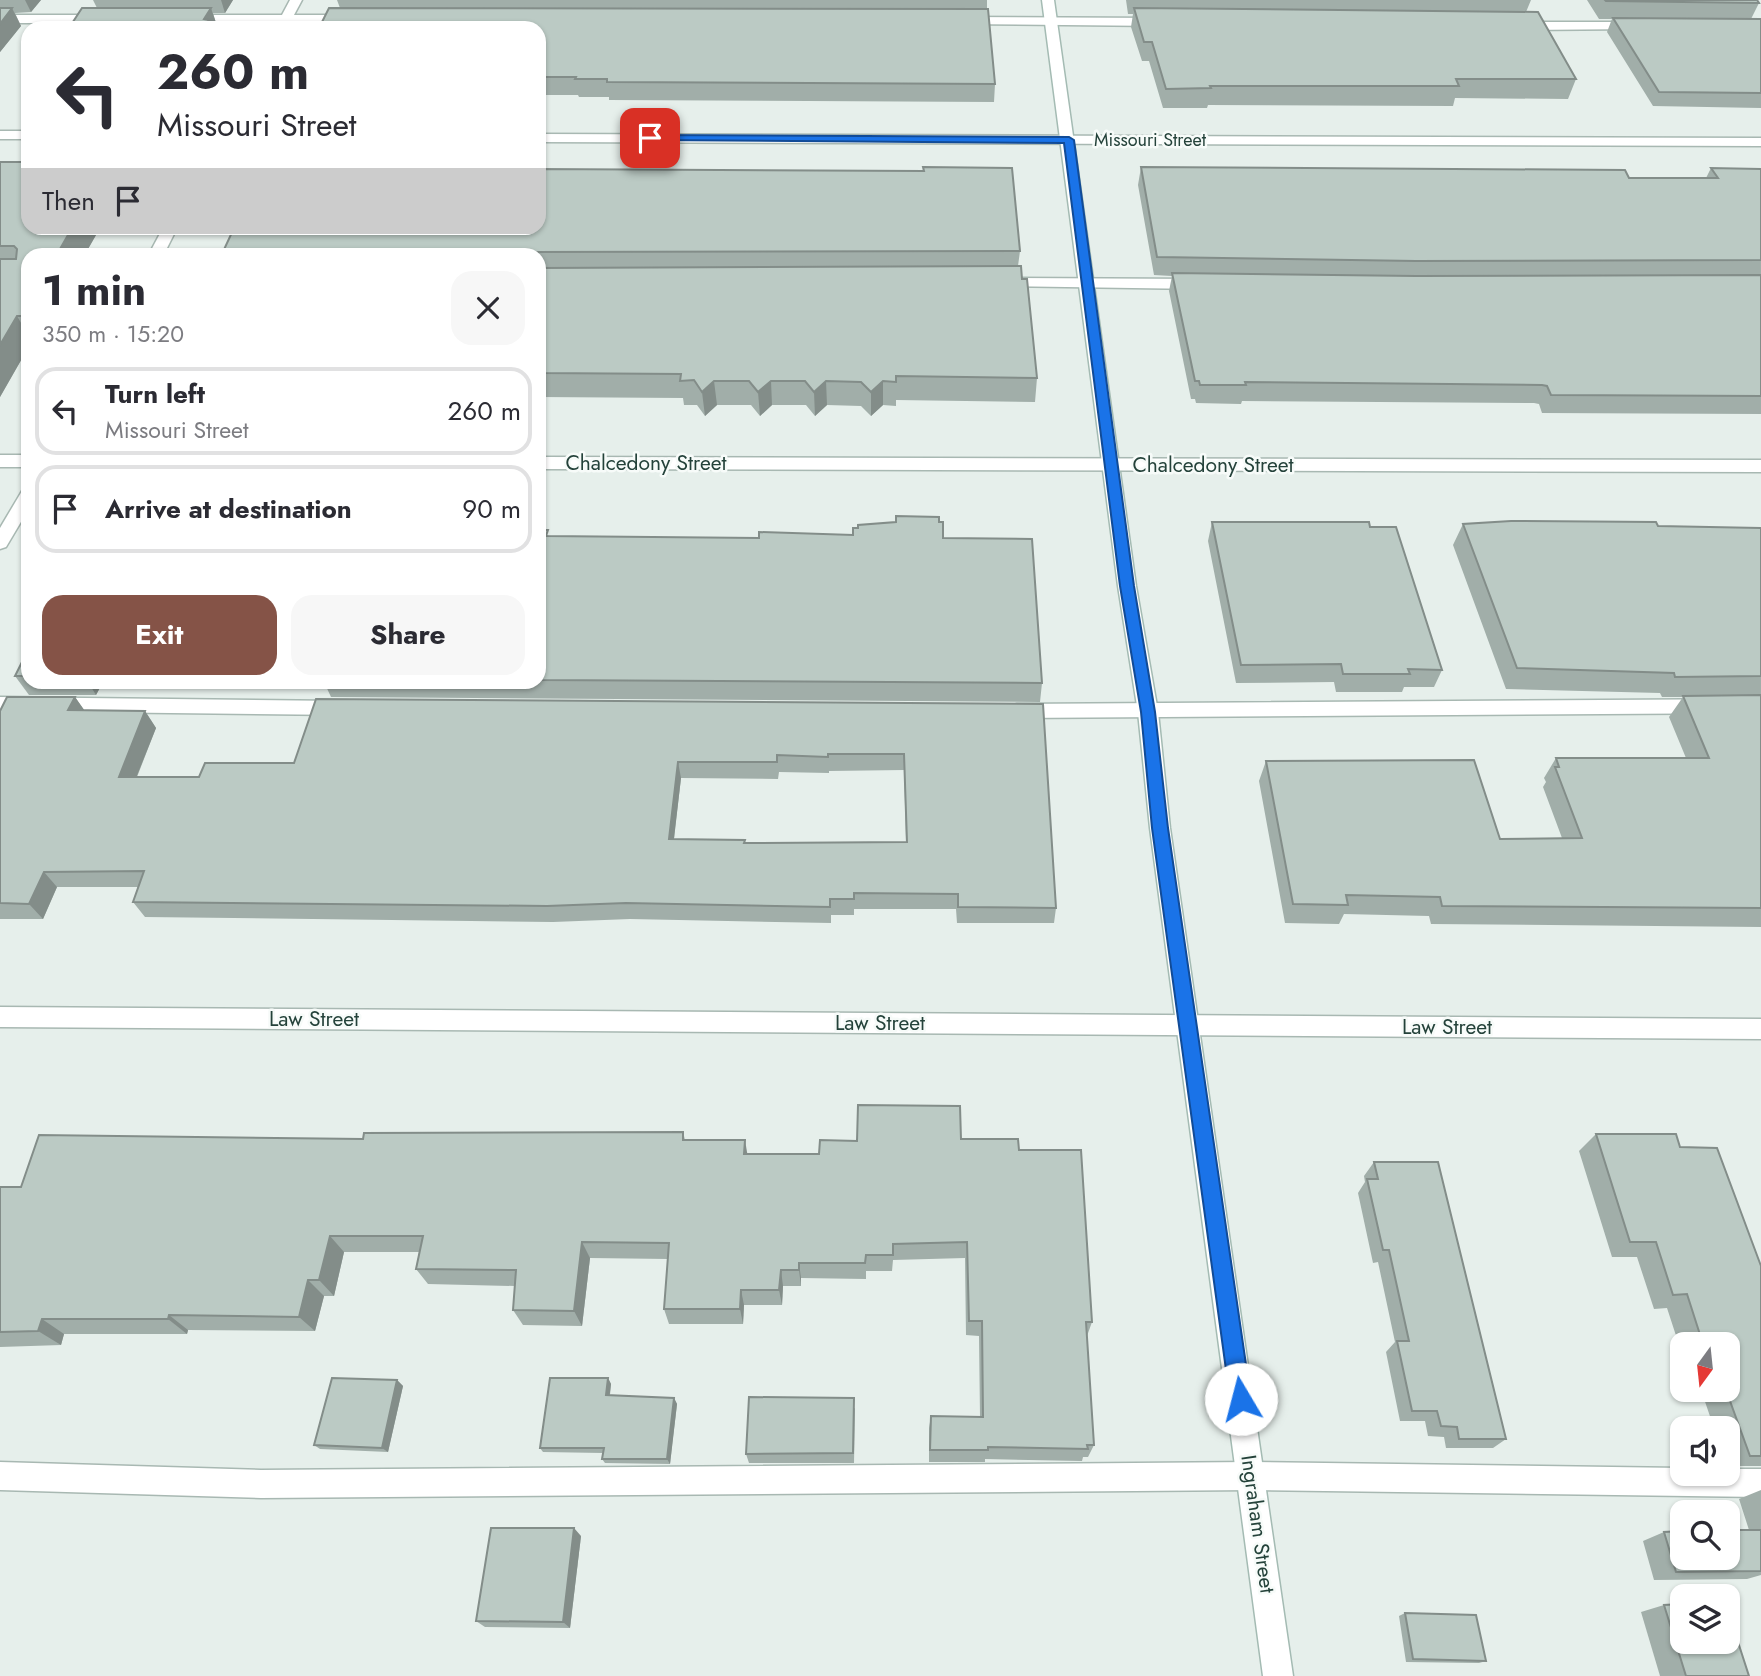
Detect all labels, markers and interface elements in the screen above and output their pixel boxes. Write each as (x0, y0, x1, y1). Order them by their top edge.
text: 260 m (157, 37, 309, 107)
icon: left (42, 49, 133, 140)
text: Missouri Street (157, 102, 357, 148)
pin (620, 108, 680, 168)
icon: arrive (631, 119, 669, 157)
street label: Missouri Street (1094, 127, 1207, 153)
text: Then (42, 182, 95, 220)
icon: arrive (109, 182, 147, 220)
text: 1 min (42, 260, 146, 321)
button: close (451, 271, 525, 345)
text: 350 m · 15:20 (42, 317, 184, 351)
text: Turn left (105, 375, 205, 413)
icon: left (46, 392, 84, 430)
text: 260 m (448, 392, 521, 430)
text: Missouri Street (105, 413, 248, 447)
street label: Chalcedony Street (565, 448, 727, 478)
street label: Chalcedony Street (1132, 450, 1294, 480)
icon: arrive (46, 490, 84, 528)
text: Arrive at destination (105, 490, 352, 528)
text: 90 m (462, 490, 521, 528)
button: Exit (42, 595, 277, 675)
button: Share (291, 595, 525, 675)
street label: Law Street (269, 1004, 359, 1034)
street label: Law Street (835, 1008, 925, 1038)
street label: Law Street (1402, 1012, 1492, 1042)
north arrow (1670, 1332, 1740, 1402)
map controls (1670, 1332, 1740, 1654)
position arrow (1204, 1362, 1278, 1436)
button: sound (1670, 1416, 1740, 1486)
street label: Ingraham Street (1233, 1453, 1283, 1595)
button: search (1670, 1500, 1740, 1570)
button: layers (1670, 1584, 1740, 1654)

